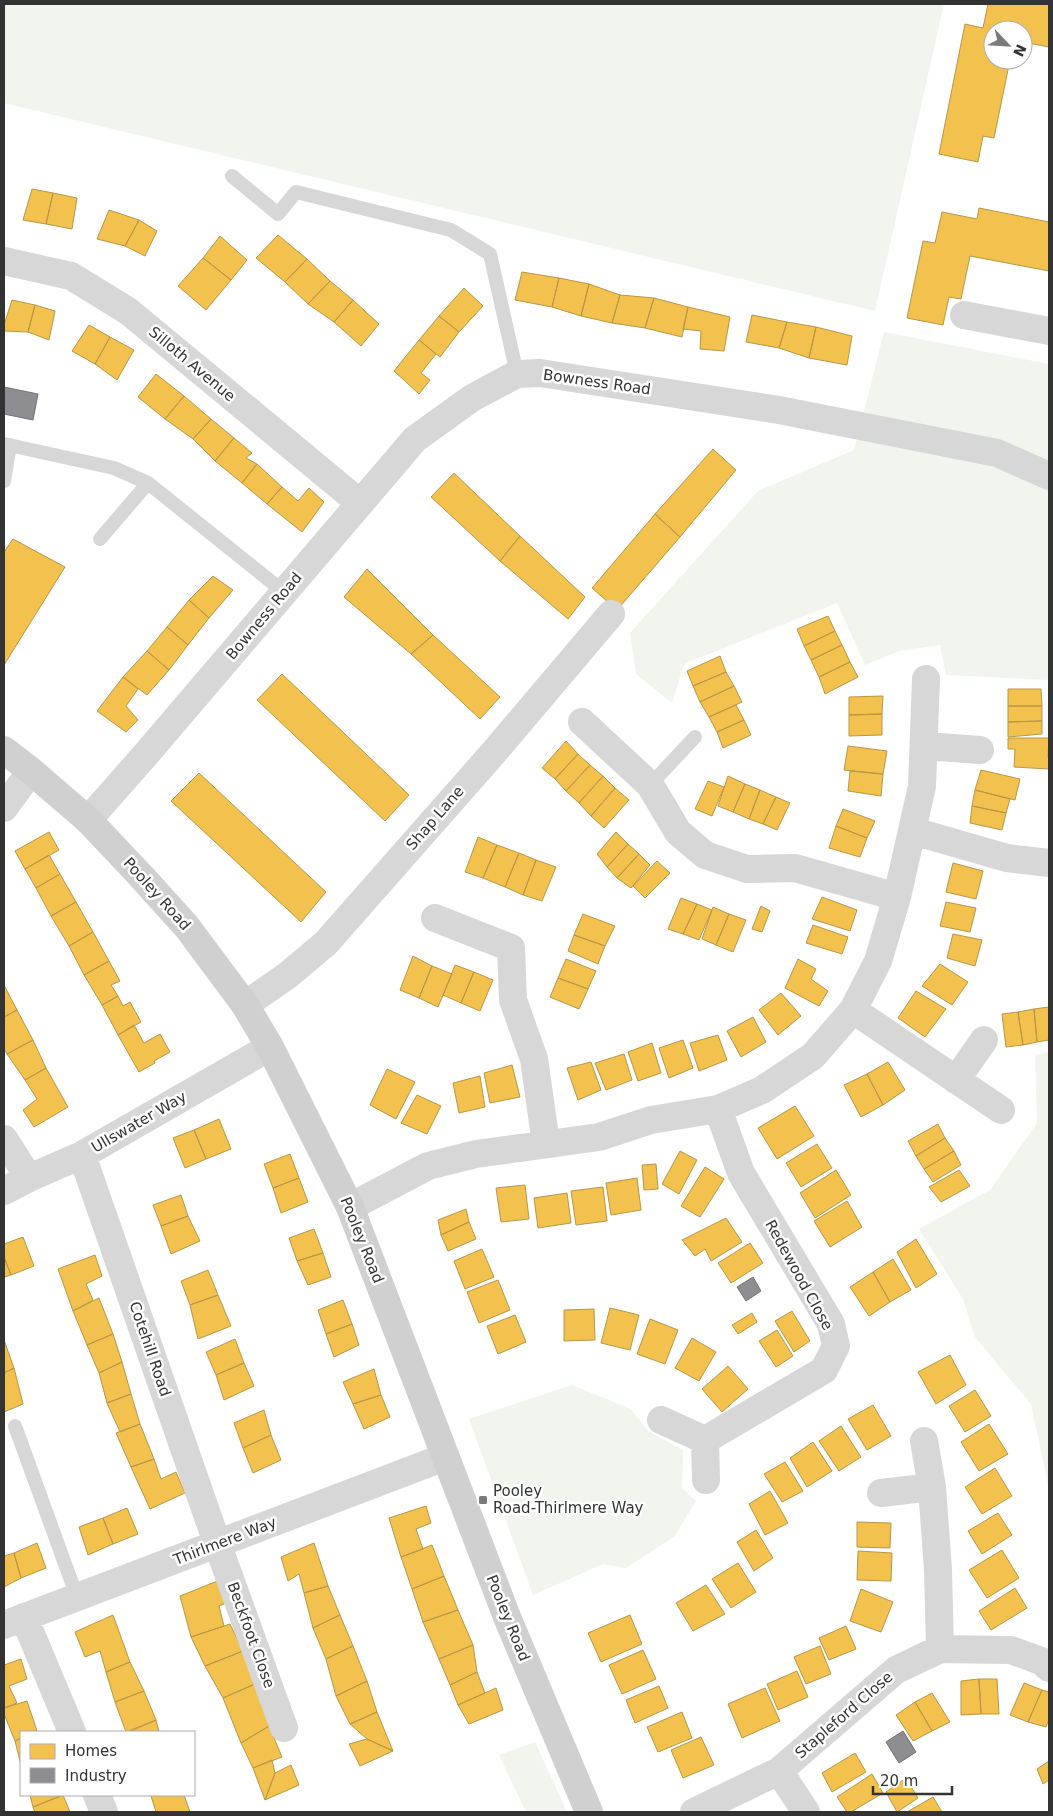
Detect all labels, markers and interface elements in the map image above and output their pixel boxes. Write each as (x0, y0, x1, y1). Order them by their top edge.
north arrow (983, 20, 1033, 70)
text: N (1010, 42, 1030, 59)
street label: Silloth Avenue (145, 323, 239, 405)
street label: Bowness Road (542, 366, 652, 398)
street label: Bowness Road (222, 569, 306, 663)
street label: Shap Lane (402, 782, 468, 854)
street label: Pooley Road (120, 854, 194, 934)
street label: Ullswater Way (88, 1088, 190, 1156)
street label: Pooley Road (337, 1194, 387, 1286)
street label: Redewood Close (761, 1217, 837, 1333)
street label: Cotehill Road (125, 1299, 175, 1399)
place label: Pooley Road-Thirlmere Way (493, 1482, 644, 1517)
marker: Pooley Road-Thirlmere Way (477, 1494, 489, 1506)
street label: Thirlmere Way (170, 1513, 279, 1569)
street label: Pooley Road (483, 1572, 533, 1664)
street label: Beckfoot Close (223, 1579, 279, 1691)
street label: Stapleford Close (792, 1668, 896, 1762)
legend (20, 1731, 195, 1796)
text: Homes (65, 1742, 117, 1760)
scale bar (873, 1764, 952, 1796)
text: Industry (65, 1767, 127, 1785)
text: 20 m (880, 1772, 918, 1790)

